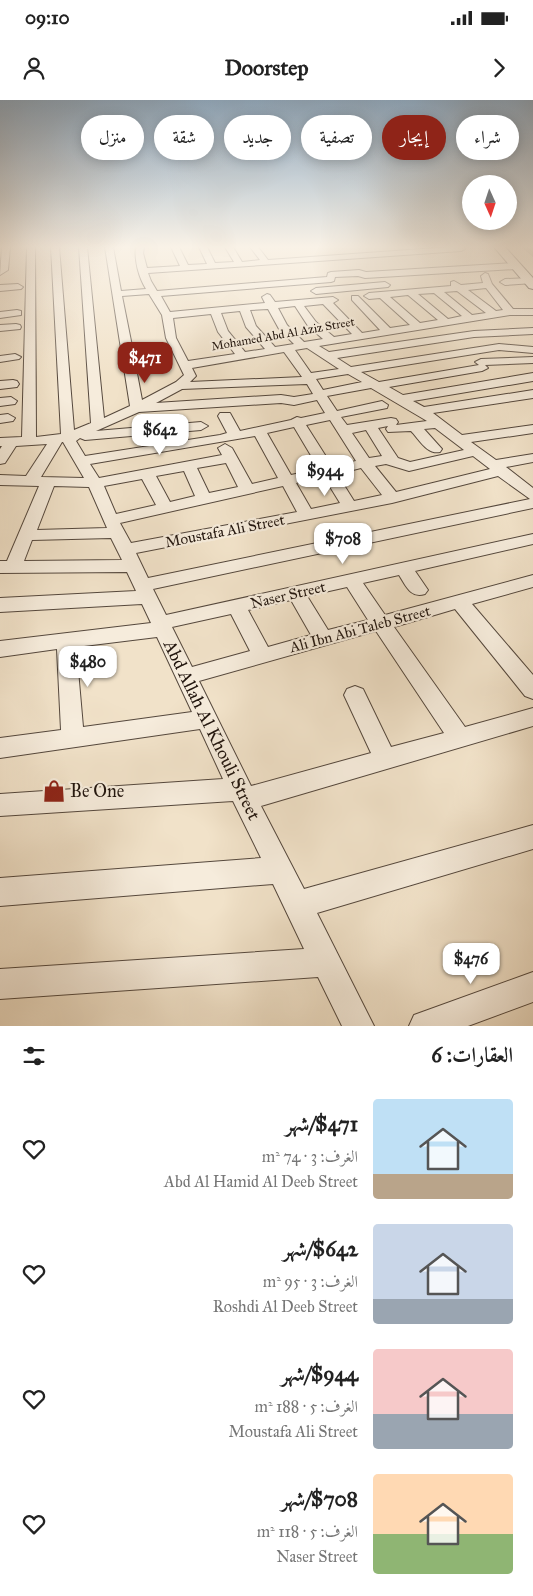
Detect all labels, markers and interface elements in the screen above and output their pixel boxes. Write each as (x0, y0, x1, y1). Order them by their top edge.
text: 09:10 (25, 6, 70, 29)
icon: person (20, 54, 48, 82)
text: Doorstep (224, 54, 309, 81)
icon: forward (485, 54, 513, 82)
chip: منزل (81, 115, 144, 160)
chip: شقة (154, 115, 214, 160)
chip: جديد (224, 115, 291, 160)
chip: تصفية (301, 115, 372, 160)
chip: إيجار (382, 115, 446, 160)
chip: شراء (456, 115, 519, 160)
north arrow (462, 175, 518, 230)
map controls (462, 175, 517, 230)
street label: Mohamed Abd Al Aziz Street (210, 314, 356, 353)
pin: $471 (115, 342, 175, 384)
text: $471 (129, 348, 161, 367)
pin: $642 (130, 414, 190, 456)
text: $642 (143, 420, 177, 439)
pin: $944 (295, 454, 355, 497)
text: $944 (307, 461, 343, 480)
street label: Moustafa Ali Street (164, 510, 287, 551)
pin: $708 (313, 522, 373, 565)
text: $708 (325, 529, 361, 548)
street label: Naser Street (249, 577, 328, 612)
street label: Ali Ibn Abi Taleb Street (287, 601, 433, 657)
street label: Abd Allah Al Khouli Street (158, 635, 266, 824)
pin: $480 (58, 646, 118, 688)
text: $480 (70, 652, 106, 671)
shop icon: Be One (41, 778, 67, 804)
place label: Be One (70, 780, 124, 802)
pin: $476 (441, 942, 501, 985)
text: $476 (454, 949, 488, 968)
icon: filters (20, 1042, 48, 1070)
text: العقارات: 6 (431, 1042, 513, 1068)
text: $471/شهر (285, 1111, 358, 1137)
icon: home (413, 1119, 473, 1179)
icon: heart (20, 1135, 48, 1163)
text: الغرف: 3 · 74 m² (262, 1147, 358, 1166)
text: Abd Al Hamid Al Deeb Street (164, 1172, 358, 1191)
text: $642/شهر (283, 1236, 358, 1262)
icon: home (413, 1244, 473, 1304)
icon: heart (20, 1260, 48, 1288)
text: الغرف: 3 · 95 m² (263, 1272, 358, 1291)
text: Roshdi Al Deeb Street (213, 1297, 358, 1316)
text: $944/شهر (281, 1361, 358, 1387)
icon: home (413, 1369, 473, 1429)
icon: heart (20, 1385, 48, 1413)
text: الغرف: 5 · 188 m² (254, 1397, 358, 1416)
text: Moustafa Ali Street (228, 1422, 358, 1441)
text: $708/شهر (281, 1486, 358, 1512)
icon: home (413, 1494, 473, 1554)
icon: heart (20, 1510, 48, 1538)
text: الغرف: 5 · 118 m² (257, 1522, 358, 1541)
text: Naser Street (276, 1547, 358, 1566)

